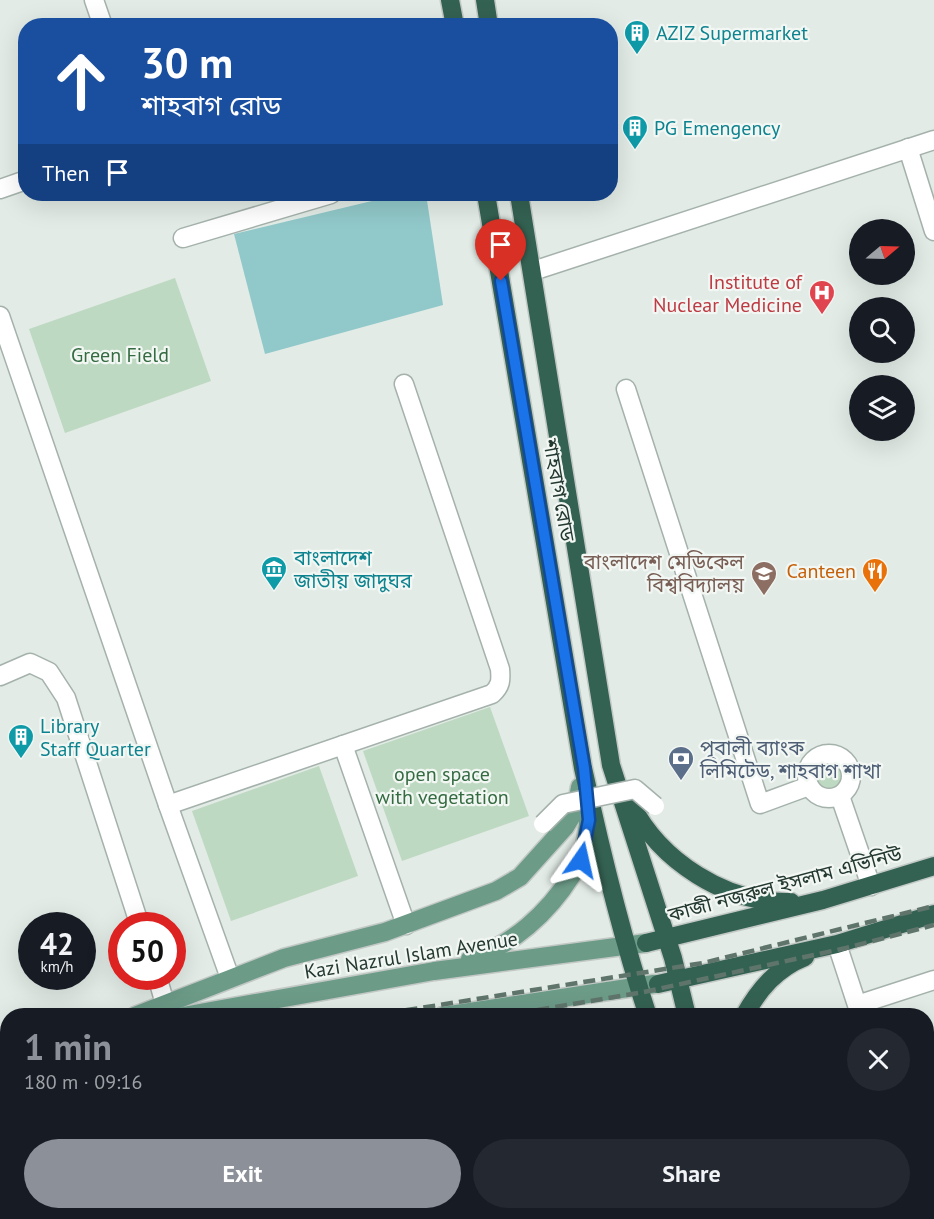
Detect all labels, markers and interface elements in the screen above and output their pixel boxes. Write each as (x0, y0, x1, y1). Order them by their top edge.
building icon: AZIZ Supermarket (622, 18, 652, 56)
place label: AZIZ Supermarket (656, 20, 808, 46)
text: 30 m (141, 35, 233, 90)
icon: ahead (42, 42, 120, 120)
text: শাহবাগ রোড (141, 88, 281, 122)
building icon: PG Emengency (620, 113, 650, 151)
place label: PG Emengency (654, 115, 781, 141)
icon: arrive (101, 156, 134, 189)
text: Then (42, 159, 89, 187)
pin (475, 219, 526, 281)
north arrow (849, 219, 915, 285)
map controls (849, 219, 915, 441)
icon: arrive (484, 228, 517, 261)
place label: Institute of Nuclear Medicine (653, 269, 804, 318)
hospital icon: Institute of Nuclear Medicine (807, 278, 837, 316)
button: search (849, 297, 915, 363)
park label: Green Field (71, 342, 169, 368)
button: layers (849, 375, 915, 441)
street label: শাহবাগ রোড (537, 436, 581, 544)
place label: বাংলাদেশ জাতীয় জাদুঘর (293, 545, 413, 594)
place label: বাংলাদেশ মেডিকেল বিশ্ববিদ্যালয় (583, 549, 744, 598)
museum icon: বাংলাদেশ জাতীয় জাদুঘর (259, 554, 289, 592)
restaurant icon: Canteen (860, 556, 890, 594)
place label: Canteen (786, 558, 856, 584)
school or university icon: বাংলাদেশ মেডিকেল বিশ্ববিদ্যালয় (749, 559, 779, 597)
place label: Library Staff Quarter (40, 713, 151, 762)
building icon: Library Staff Quarter (6, 722, 36, 760)
place label: পূবালী ব্যাংক লিমিটেড, শাহবাগ শাখা (699, 735, 881, 784)
bank icon: পূবালী ব্যাংক লিমিটেড, শাহবাগ শাখা (666, 744, 696, 782)
park label: open space with vegetation (375, 761, 509, 810)
position arrow (549, 828, 613, 892)
street label: কাজী নজরুল ইসলাম এভিনিউ (664, 840, 905, 928)
speed limit sign: 50 (108, 912, 186, 990)
text: 42 (40, 924, 74, 963)
street label: Kazi Nazrul Islam Avenue (302, 925, 520, 985)
text: km/h (41, 957, 73, 976)
text: 1 min (24, 1023, 112, 1070)
button: close (847, 1028, 910, 1091)
text: 180 m · 09:16 (24, 1069, 142, 1095)
button: Exit (24, 1139, 461, 1208)
button: Share (473, 1139, 910, 1208)

